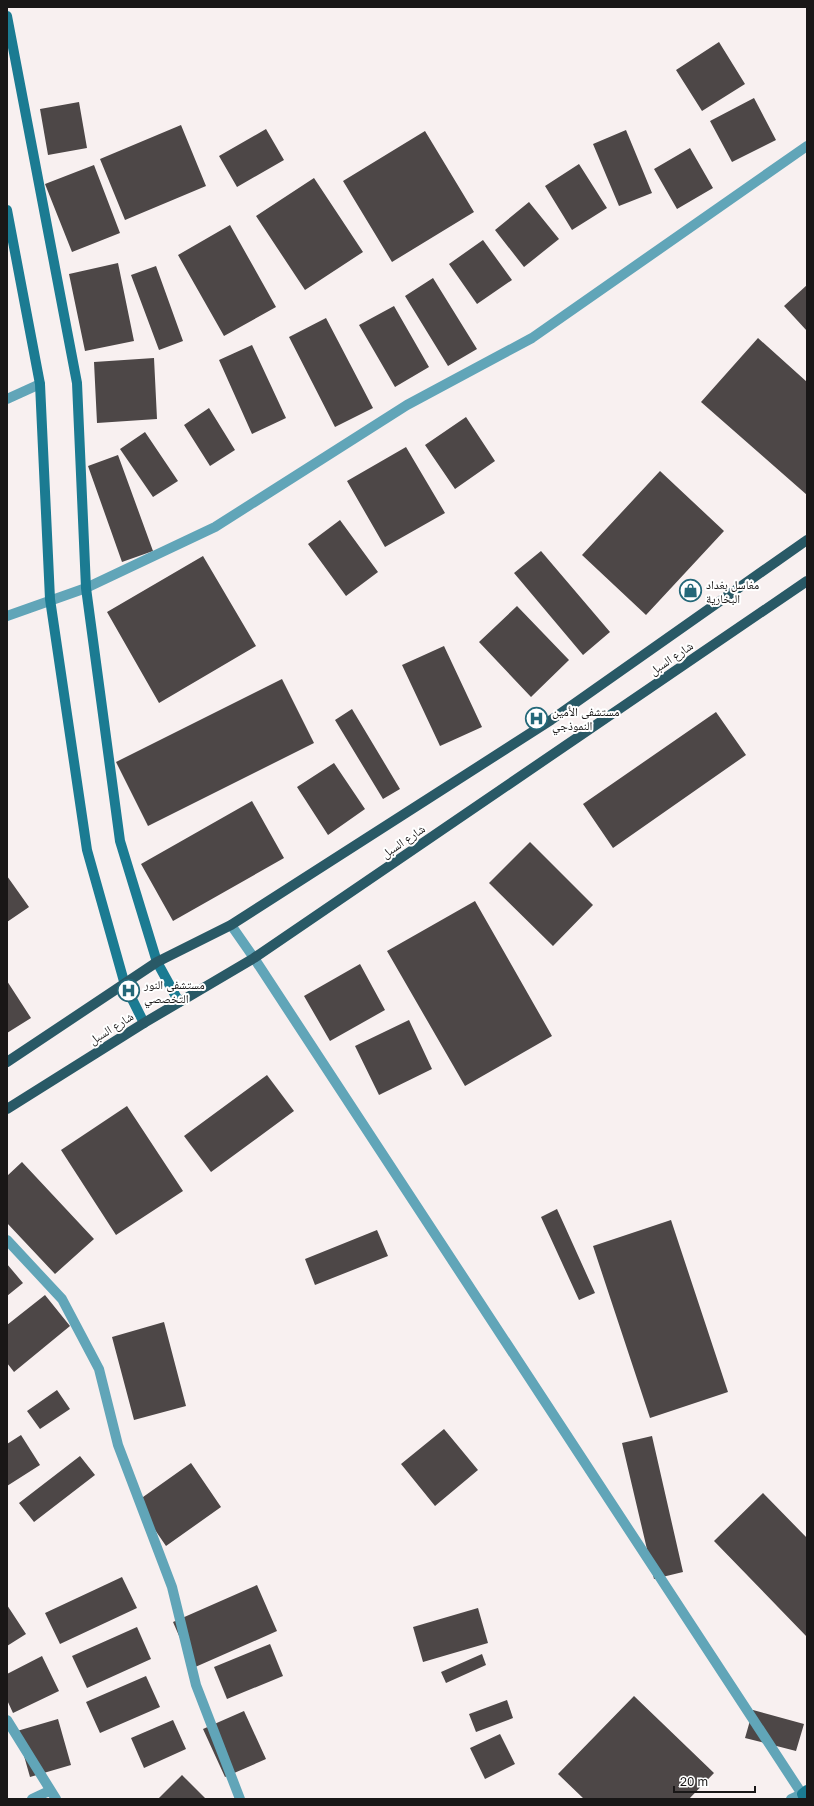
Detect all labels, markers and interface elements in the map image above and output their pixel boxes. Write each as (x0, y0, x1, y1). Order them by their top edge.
place label: مغاسل بغداد البخارية (706, 577, 759, 606)
shop icon: مغاسل بغداد البخارية (677, 578, 703, 604)
street label: شارع السبل (646, 638, 696, 679)
place label: مستشفى الأمين النموذجي (552, 704, 619, 736)
hospital icon: مستشفى الأمين النموذجي (524, 705, 550, 731)
street label: شارع السبل (378, 821, 428, 862)
place label: مستشفى النور التخصصي (143, 977, 205, 1009)
hospital icon: مستشفى النور التخصصي (116, 978, 142, 1004)
street label: شارع السبل (86, 1008, 137, 1048)
scale bar (674, 1768, 755, 1794)
text: 20 m (680, 1774, 708, 1789)

